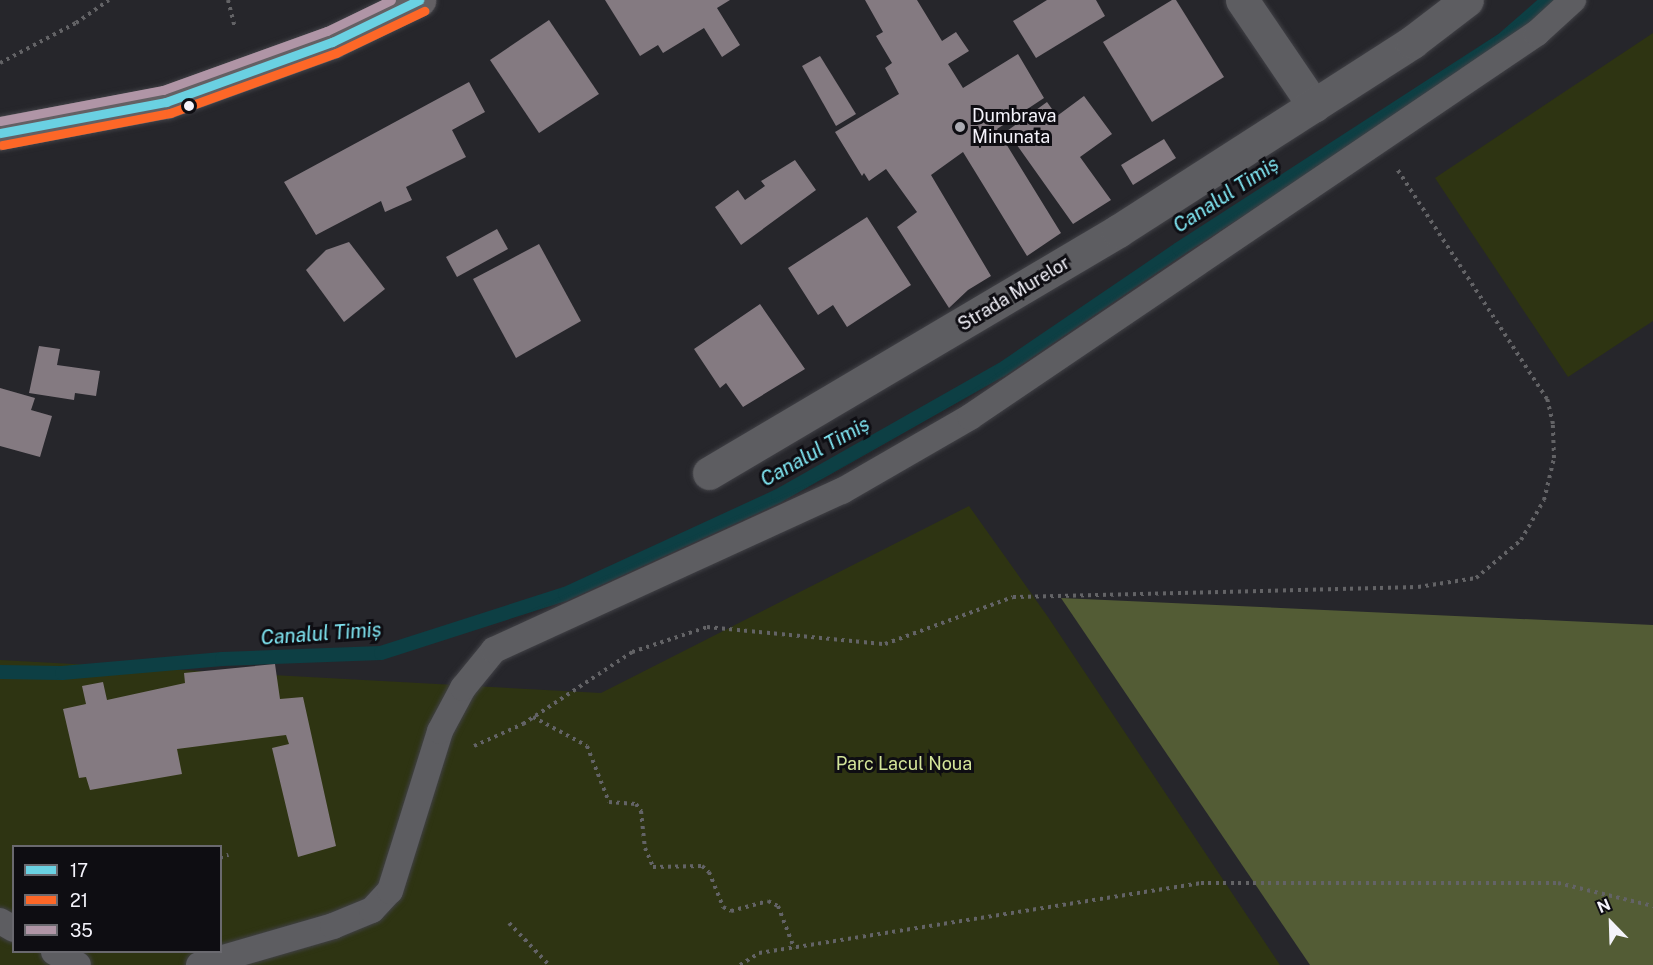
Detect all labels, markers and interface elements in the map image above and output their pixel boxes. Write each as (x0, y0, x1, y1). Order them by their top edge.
unlabelled marker (183, 100, 195, 112)
place label: Dumbrava Minunata (972, 106, 1057, 148)
marker: Dumbrava Minunata (953, 120, 967, 134)
water label: Canalul Timiș (1169, 152, 1283, 238)
street label: Strada Murelor (954, 252, 1074, 336)
water label: Canalul Timiș (756, 412, 874, 492)
water label: Canalul Timiș (260, 618, 382, 650)
park label: Parc Lacul Noua (836, 753, 972, 775)
legend (12, 845, 222, 953)
text: 17 (70, 860, 88, 881)
text: 21 (70, 890, 88, 911)
north arrow (1581, 893, 1641, 953)
text: N (1594, 895, 1613, 917)
text: 35 (70, 920, 93, 941)

